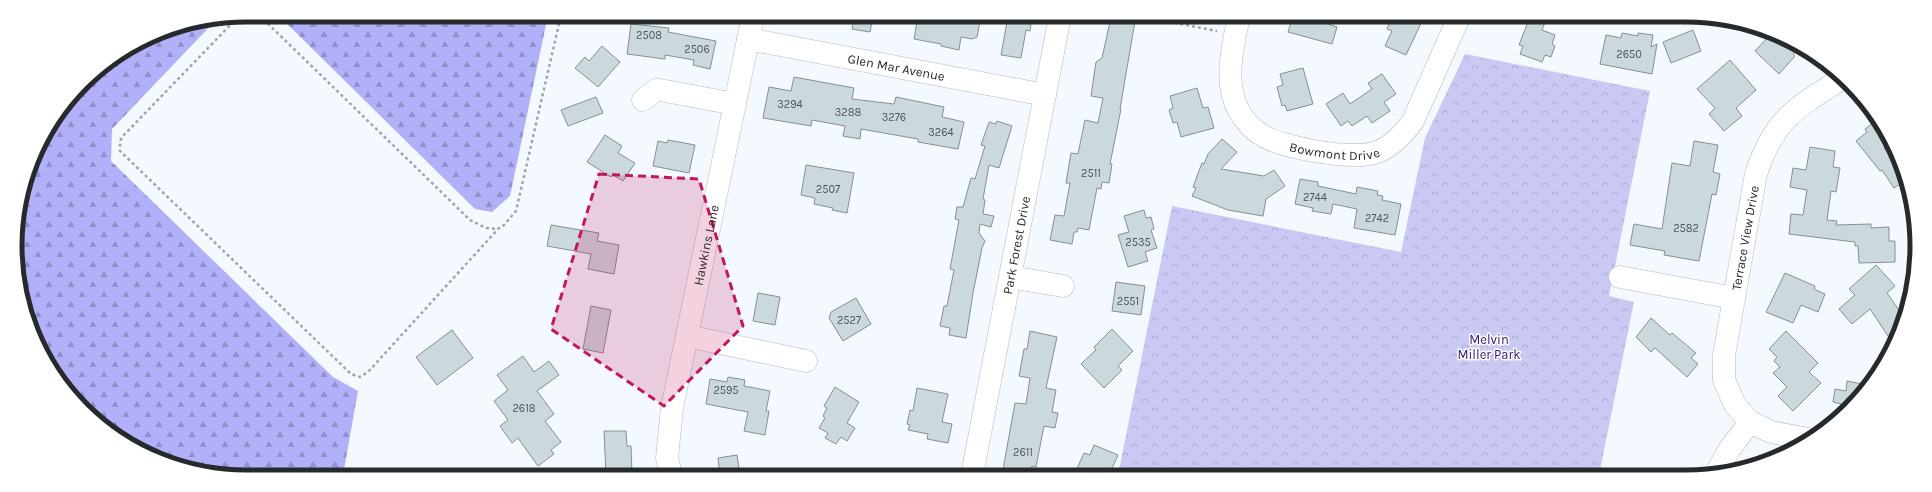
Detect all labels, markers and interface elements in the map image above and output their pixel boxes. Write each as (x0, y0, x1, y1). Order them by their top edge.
house number: 2508 (636, 29, 662, 42)
house number: 2506 (684, 43, 710, 56)
house number: 2650 (1616, 48, 1642, 61)
street label: Glen Mar Avenue (847, 51, 946, 84)
house number: 3294 (777, 98, 803, 111)
house number: 3288 (835, 106, 861, 119)
house number: 3276 (882, 111, 906, 124)
house number: 3264 (928, 126, 954, 139)
street label: Bowmont Drive (1288, 139, 1382, 163)
house number: 2511 (1081, 167, 1101, 180)
house number: 2507 (816, 183, 840, 196)
street label: Terrace View Drive (1729, 184, 1762, 291)
house number: 2744 (1303, 191, 1327, 204)
street label: Park Forest Drive (1000, 195, 1033, 296)
street label: Hawkins Lane (690, 203, 722, 287)
house number: 2742 (1365, 212, 1389, 225)
house number: 2582 (1673, 222, 1699, 235)
house number: 2535 (1125, 236, 1151, 249)
house number: 2551 (1117, 295, 1139, 308)
house number: 2527 (837, 314, 861, 327)
park label: Melvin Miller Park (1457, 332, 1521, 362)
house number: 2595 (713, 384, 739, 397)
house number: 2618 (512, 402, 536, 415)
house number: 2611 (1013, 446, 1033, 459)

